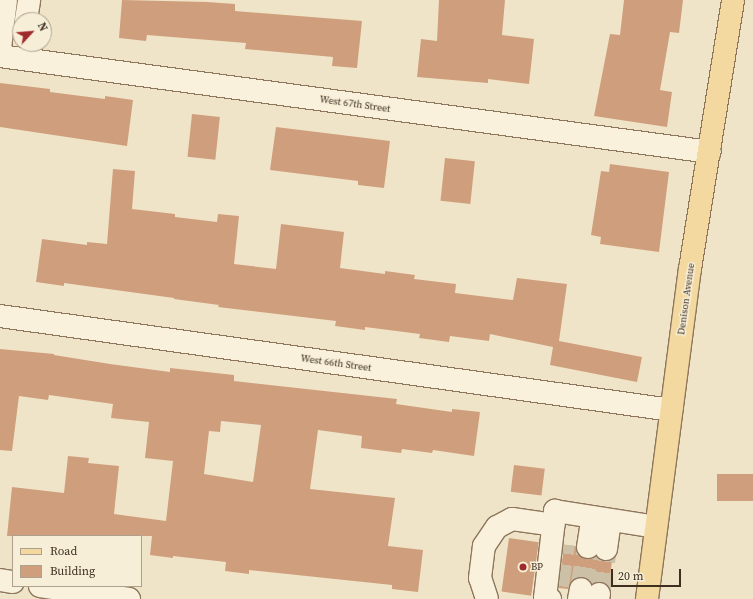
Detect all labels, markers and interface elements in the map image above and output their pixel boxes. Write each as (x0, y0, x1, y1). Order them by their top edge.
north arrow (12, 12, 52, 52)
text: N (34, 20, 51, 34)
street label: West 67th Street (319, 93, 391, 115)
street label: Denison Avenue (675, 262, 697, 336)
street label: West 66th Street (300, 352, 372, 374)
legend (12, 535, 142, 587)
text: Road (50, 543, 77, 559)
place label: BP (531, 561, 543, 573)
scale bar (613, 561, 683, 587)
marker: BP (518, 562, 528, 572)
text: Building (50, 563, 95, 579)
text: 20 m (618, 568, 644, 584)

